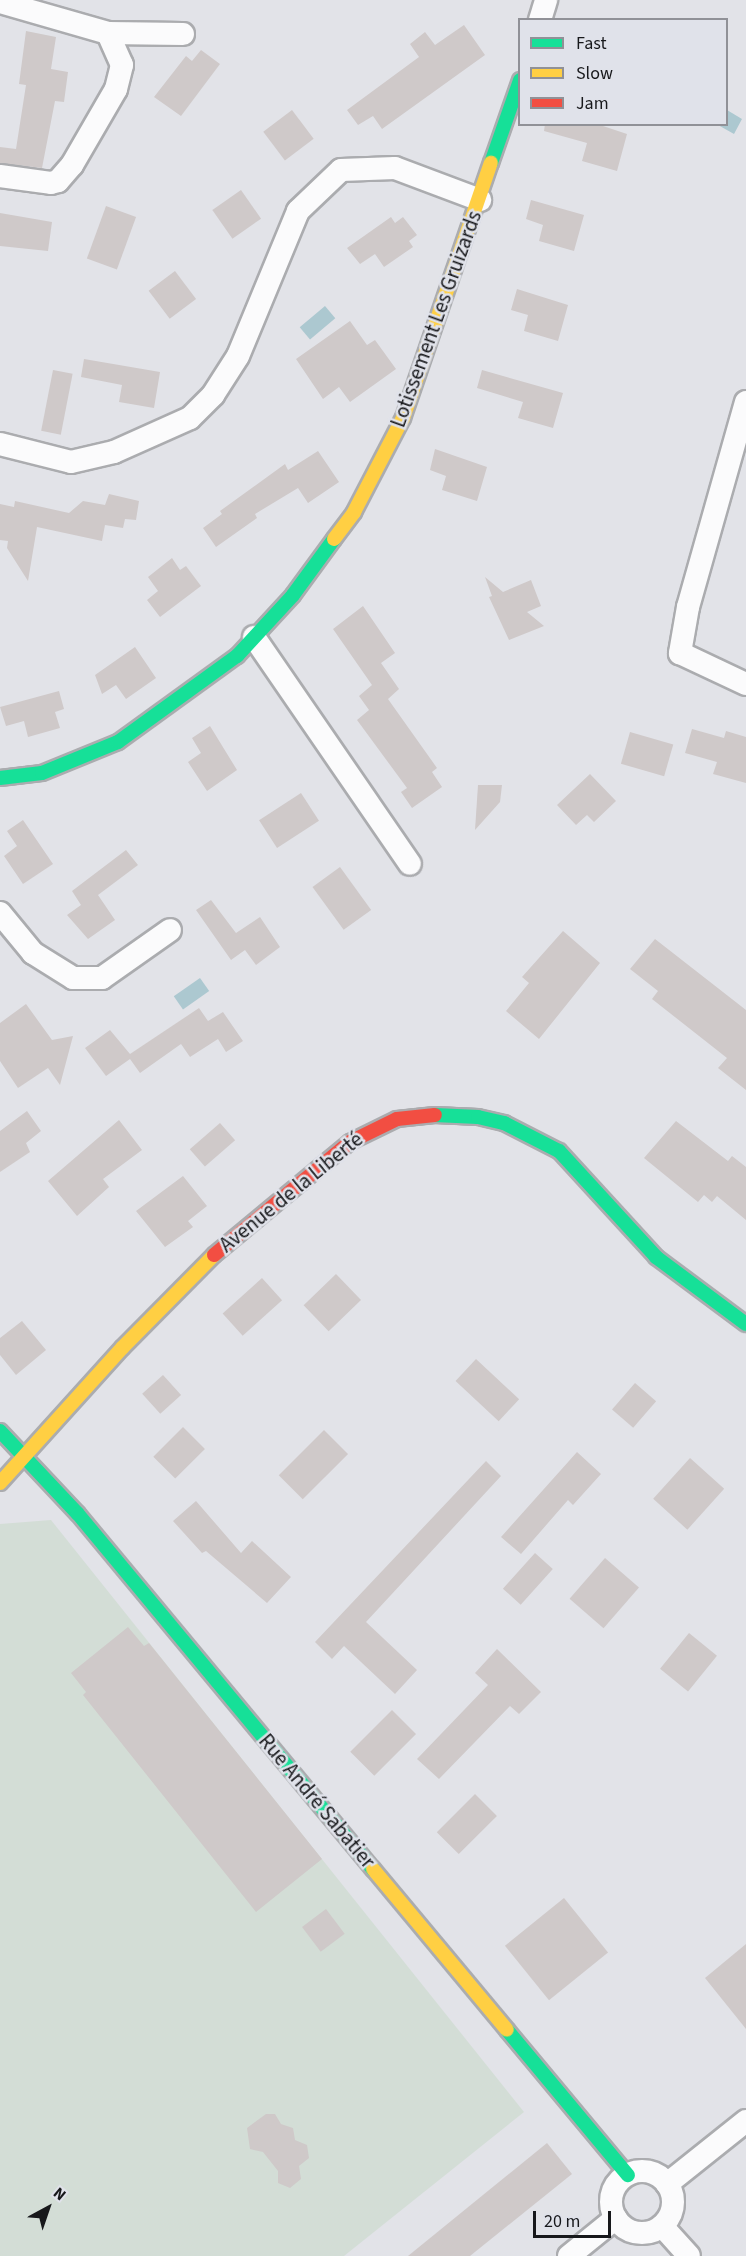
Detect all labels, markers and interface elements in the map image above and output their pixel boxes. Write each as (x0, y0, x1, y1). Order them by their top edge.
legend (518, 18, 728, 126)
text: Fast (576, 31, 607, 56)
text: Slow (576, 61, 613, 86)
text: Jam (576, 91, 609, 116)
street label: Lotissement Les Gruizards (385, 207, 487, 431)
street label: Avenue de la Liberté (214, 1126, 368, 1258)
street label: Rue André Sabatier (253, 1729, 381, 1873)
north arrow (18, 2178, 78, 2238)
text: N (48, 2182, 71, 2206)
scale bar (536, 2199, 614, 2237)
text: 20 m (544, 2209, 580, 2234)

